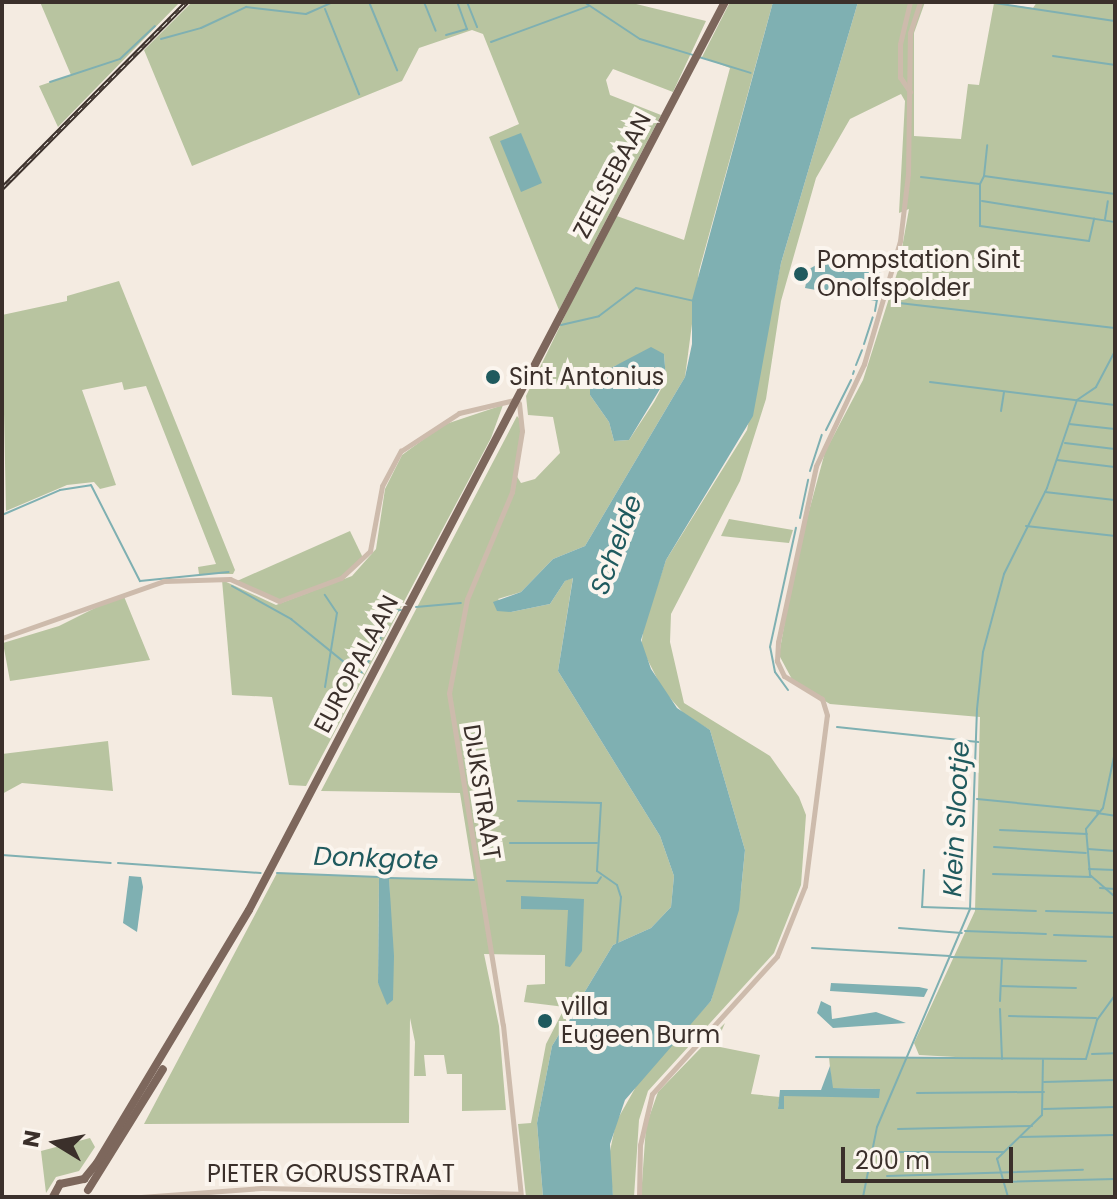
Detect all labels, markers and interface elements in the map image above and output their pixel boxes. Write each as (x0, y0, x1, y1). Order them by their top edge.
street label: ZEELSEBAAN (567, 107, 657, 243)
place label: Pompstation Sint Onolfspolder (817, 246, 1021, 302)
marker: Pompstation Sint Onolfspolder (792, 265, 810, 283)
place label: Sint Antonius (509, 363, 664, 391)
marker: Sint Antonius (484, 368, 502, 386)
water label: Schelde (585, 491, 649, 599)
street label: EUROPALAAN (308, 590, 404, 738)
street label: DIJKSTRAAT (457, 722, 507, 862)
water label: Klein Slootje (937, 740, 977, 898)
water label: Donkgote (313, 841, 439, 877)
place label: villa Eugeen Burm (561, 993, 720, 1049)
marker: villa Eugeen Burm (536, 1012, 554, 1030)
north arrow (16, 1103, 96, 1183)
text: N (15, 1128, 49, 1150)
scale bar (845, 1131, 1017, 1181)
text: 200 m (855, 1144, 930, 1177)
street label: PIETER GORUSSTRAAT (207, 1160, 455, 1188)

